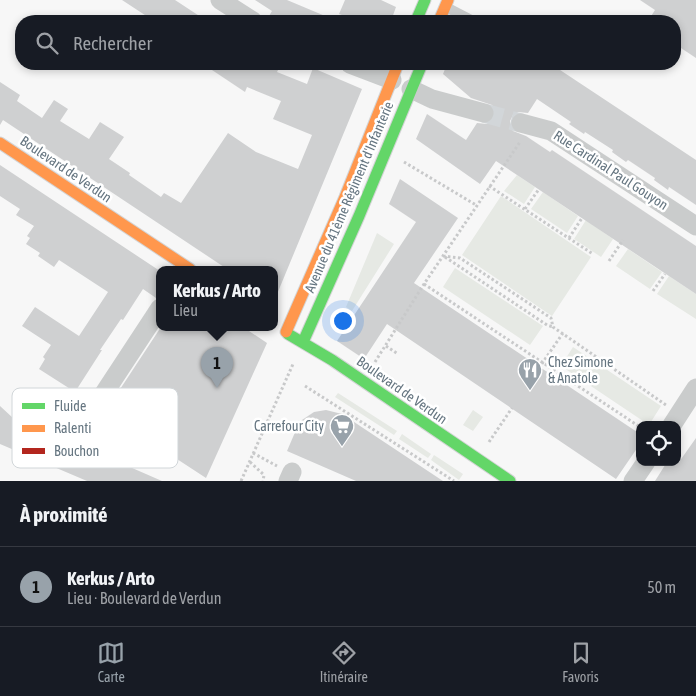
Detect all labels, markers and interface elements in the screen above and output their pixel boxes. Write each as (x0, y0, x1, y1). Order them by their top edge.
search box (15, 15, 681, 70)
icon: search (33, 29, 61, 57)
text: Rechercher (73, 32, 152, 54)
street label: Avenue du 41ème Régiment d'Infanterie (301, 99, 397, 295)
street label: Rue Cardinal Paul Gouyon (551, 127, 671, 213)
street label: Boulevard de Verdun (17, 133, 115, 205)
popup (156, 266, 278, 331)
text: Kerkus / Arto (173, 279, 261, 301)
text: Lieu (173, 301, 198, 319)
your location (330, 308, 356, 334)
pin: 1 (201, 347, 233, 388)
street label: Boulevard de Verdun (354, 353, 450, 427)
place label: Chez Simone & Anatole (548, 354, 613, 386)
restaurant icon: Chez Simone & Anatole (517, 357, 543, 391)
legend (12, 388, 178, 468)
text: Fluide (54, 398, 86, 414)
supermarket icon: Carrefour City (329, 413, 355, 447)
place label: Carrefour City (254, 418, 324, 434)
text: Ralenti (54, 420, 91, 436)
map controls (636, 421, 681, 466)
button: locate (636, 421, 681, 466)
text: Bouchon (54, 443, 99, 459)
text: À proximité (20, 502, 108, 526)
text: Kerkus / Arto (67, 567, 155, 589)
text: 1 (32, 578, 40, 596)
text: 50 m (647, 578, 676, 596)
text: Lieu · Boulevard de Verdun (67, 589, 222, 607)
tab: Carte (97, 639, 125, 685)
tab: Itinéraire (320, 639, 368, 685)
tab: Favoris (562, 639, 599, 685)

